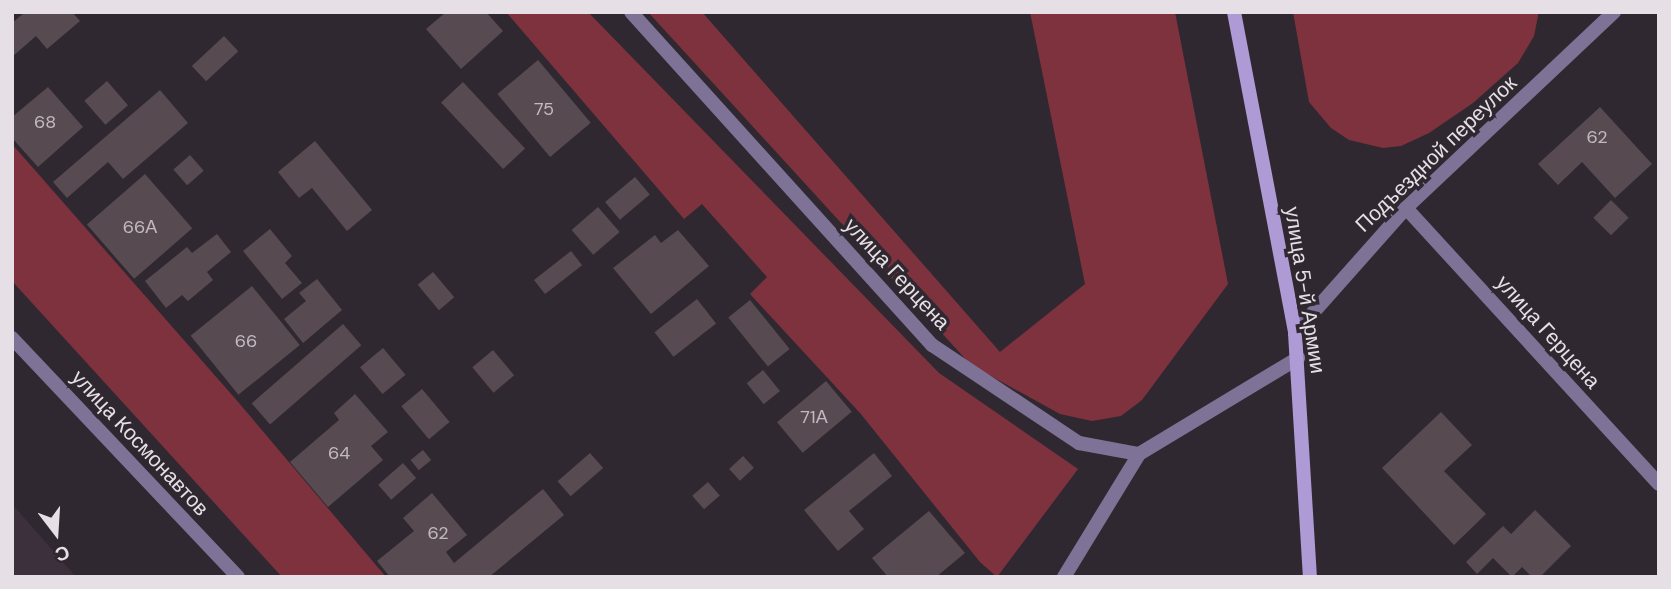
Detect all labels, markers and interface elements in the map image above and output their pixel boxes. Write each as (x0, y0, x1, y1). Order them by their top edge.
street label: Подъездной переулок (1350, 71, 1522, 237)
house number: 75 (534, 98, 554, 120)
house number: 68 (34, 111, 56, 133)
house number: 62 (1586, 126, 1608, 148)
street label: улица 5-й Армии (1279, 205, 1331, 375)
street label: улица Герцена (839, 213, 955, 335)
house number: 66А (123, 216, 157, 238)
street label: улица Герцена (1491, 270, 1605, 394)
house number: 66 (235, 330, 257, 352)
street label: улица Космонавтов (66, 365, 214, 521)
house number: 71А (800, 406, 828, 428)
house number: 64 (328, 442, 350, 464)
north arrow (21, 498, 91, 568)
house number: 62 (427, 522, 449, 544)
text: С (52, 540, 73, 568)

